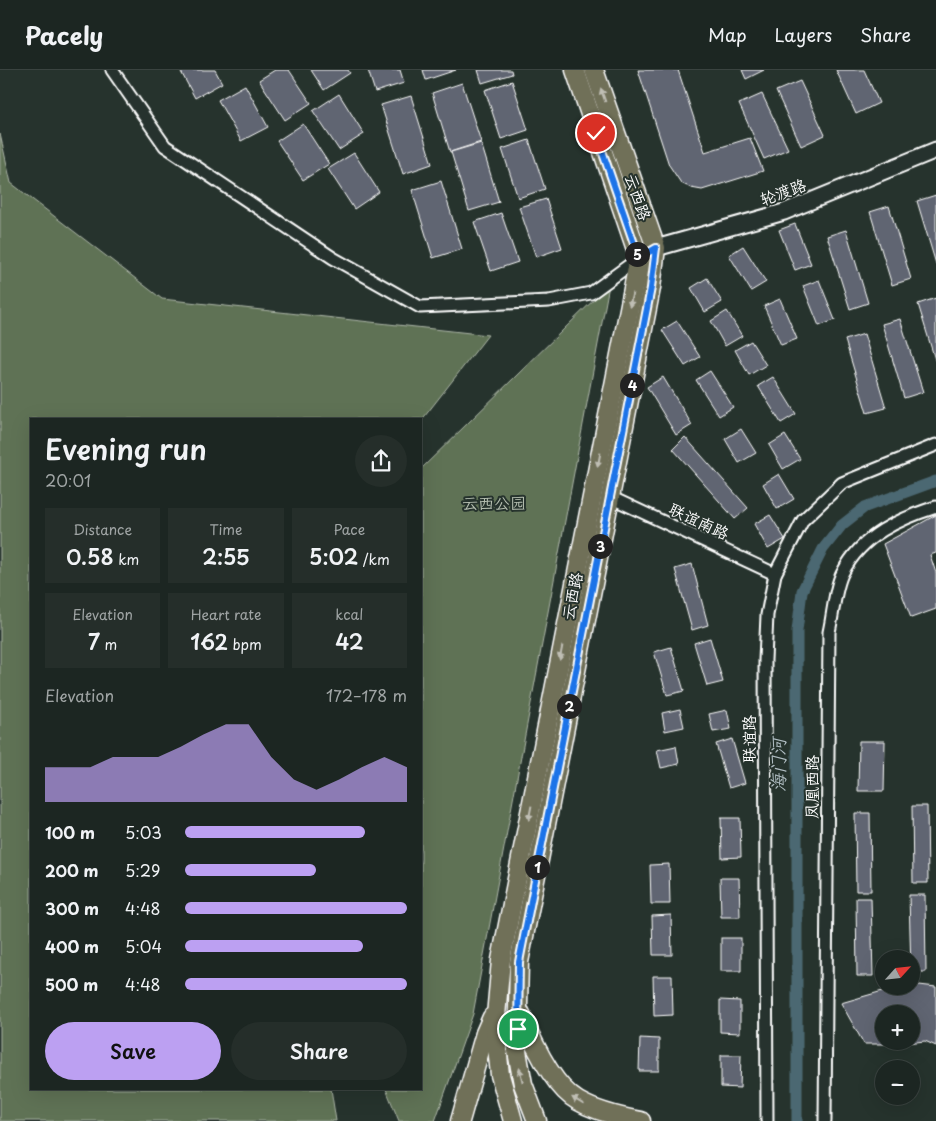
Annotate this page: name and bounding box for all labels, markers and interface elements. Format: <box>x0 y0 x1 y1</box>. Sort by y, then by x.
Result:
text: Pacely <box>25 17 103 53</box>
text: Map <box>708 21 747 48</box>
text: Layers <box>775 21 832 48</box>
text: Share <box>860 21 911 48</box>
one-way arrow <box>599 87 607 102</box>
pin <box>575 112 617 154</box>
icon: check <box>582 119 610 147</box>
street label: 云西路 <box>620 170 658 223</box>
street label: 轮渡路 <box>756 172 809 211</box>
pin: 5 <box>624 242 650 266</box>
text: 5 <box>633 244 642 265</box>
one-way arrow <box>626 292 634 308</box>
pin: 4 <box>620 372 644 398</box>
text: 4 <box>628 375 637 396</box>
text: Evening run <box>45 427 207 470</box>
button: share <box>355 435 407 487</box>
one-way arrow <box>595 452 603 468</box>
text: 20:01 <box>45 468 91 492</box>
park label: 云西公园 <box>462 490 526 514</box>
street label: 联谊南路 <box>665 496 734 544</box>
text: Distance <box>73 519 132 540</box>
text: Time <box>209 519 243 540</box>
text: Pace <box>334 519 365 540</box>
pin: 3 <box>588 534 612 558</box>
text: 3 <box>596 536 605 557</box>
text: 0.58 <box>66 540 114 572</box>
text: 2:55 <box>202 540 250 572</box>
text: 5:02 <box>309 540 358 572</box>
text: km <box>114 549 139 570</box>
text: /km <box>358 549 390 570</box>
street label: 云西路 <box>555 570 587 622</box>
text: Elevation <box>72 604 133 625</box>
text: Heart rate <box>191 604 261 625</box>
text: kcal <box>335 604 363 625</box>
text: 7 <box>88 625 100 657</box>
text: 162 <box>190 625 228 657</box>
text: 42 <box>335 625 363 657</box>
text: m <box>100 634 117 655</box>
text: bpm <box>228 634 262 655</box>
one-way arrow <box>557 646 565 662</box>
text: Elevation <box>45 683 114 707</box>
text: 172–178 m <box>326 683 407 707</box>
pin: 2 <box>556 694 582 718</box>
text: 2 <box>565 696 574 717</box>
street label: 联谊路 <box>736 715 760 763</box>
water label: 海门河 <box>764 735 791 792</box>
street label: 凤凰西路 <box>799 755 823 819</box>
one-way arrow <box>526 805 534 820</box>
text: 100 m <box>45 820 95 844</box>
text: 5:03 <box>125 820 162 844</box>
pin: 1 <box>524 854 550 880</box>
text: 1 <box>534 857 541 878</box>
text: 200 m <box>45 858 99 882</box>
text: 5:29 <box>125 858 160 882</box>
text: 300 m <box>45 896 99 920</box>
text: 4:48 <box>125 896 161 920</box>
text: 400 m <box>45 934 99 958</box>
text: 5:04 <box>125 934 162 958</box>
north arrow <box>875 950 920 995</box>
map controls <box>875 950 920 1105</box>
text: 500 m <box>45 972 98 996</box>
text: 4:48 <box>125 972 161 996</box>
button: + <box>875 1005 920 1050</box>
pin <box>497 1008 539 1050</box>
icon: arrive <box>504 1015 532 1043</box>
button: Save <box>45 1022 221 1080</box>
button: Share <box>231 1022 407 1080</box>
button: − <box>875 1060 920 1105</box>
one-way arrow <box>517 1068 525 1083</box>
one-way arrow <box>572 1096 585 1105</box>

